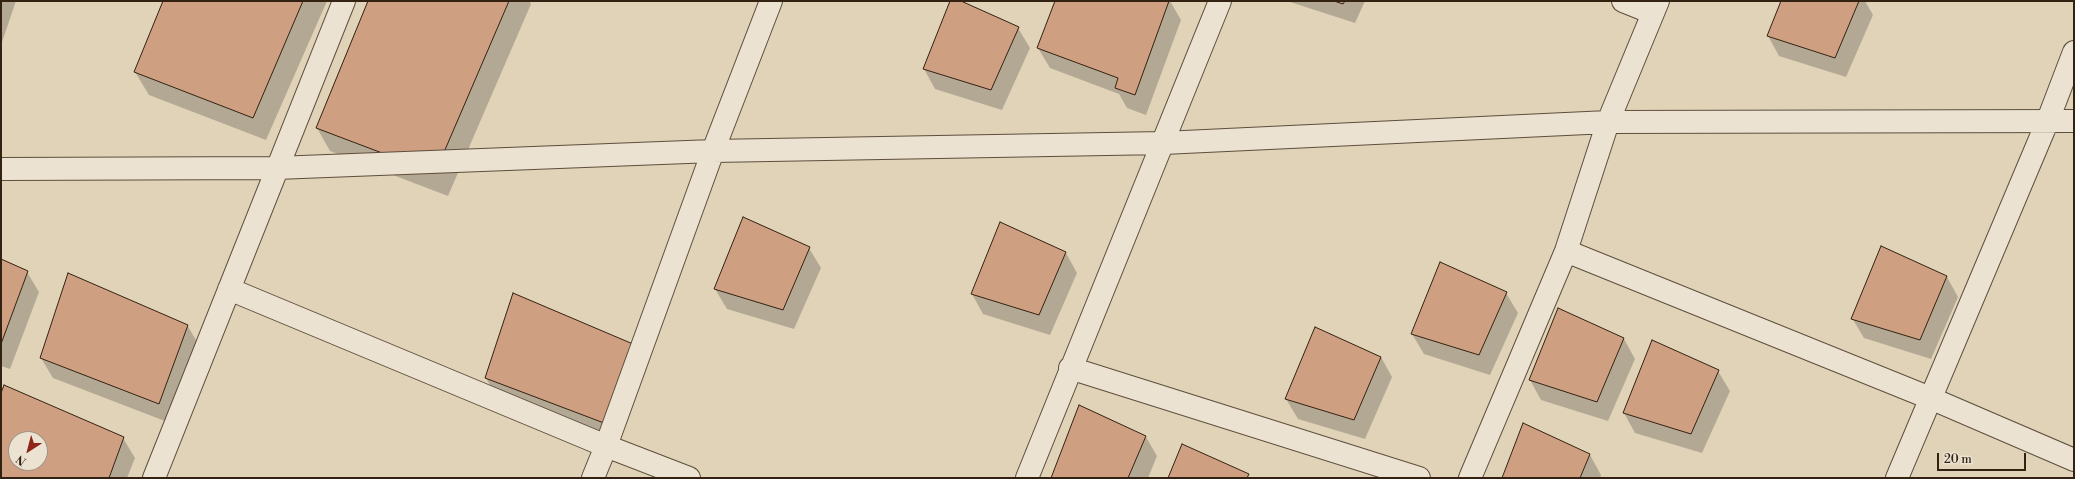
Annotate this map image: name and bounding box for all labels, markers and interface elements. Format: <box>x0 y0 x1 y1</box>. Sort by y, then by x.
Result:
north arrow <box>8 431 48 471</box>
scale bar <box>1939 445 2028 471</box>
text: N <box>14 452 29 468</box>
text: 20 m <box>1944 452 1972 467</box>

